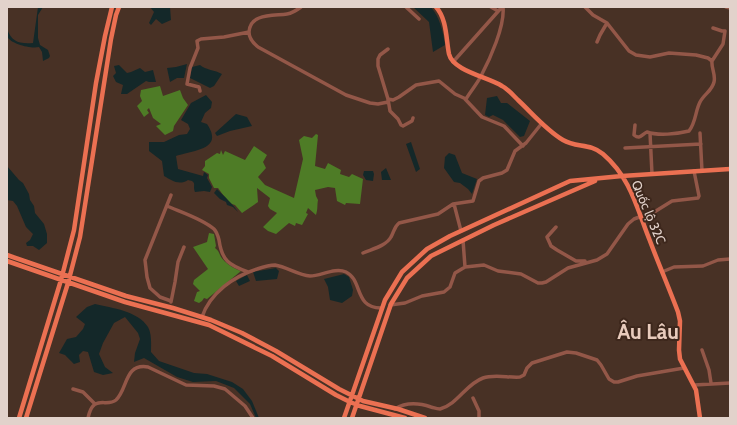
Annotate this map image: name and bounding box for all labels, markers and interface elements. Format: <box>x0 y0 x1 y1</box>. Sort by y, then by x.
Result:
street label: Quốc lộ 32C <box>628 178 670 246</box>
district label: Âu Lâu <box>617 319 679 344</box>

